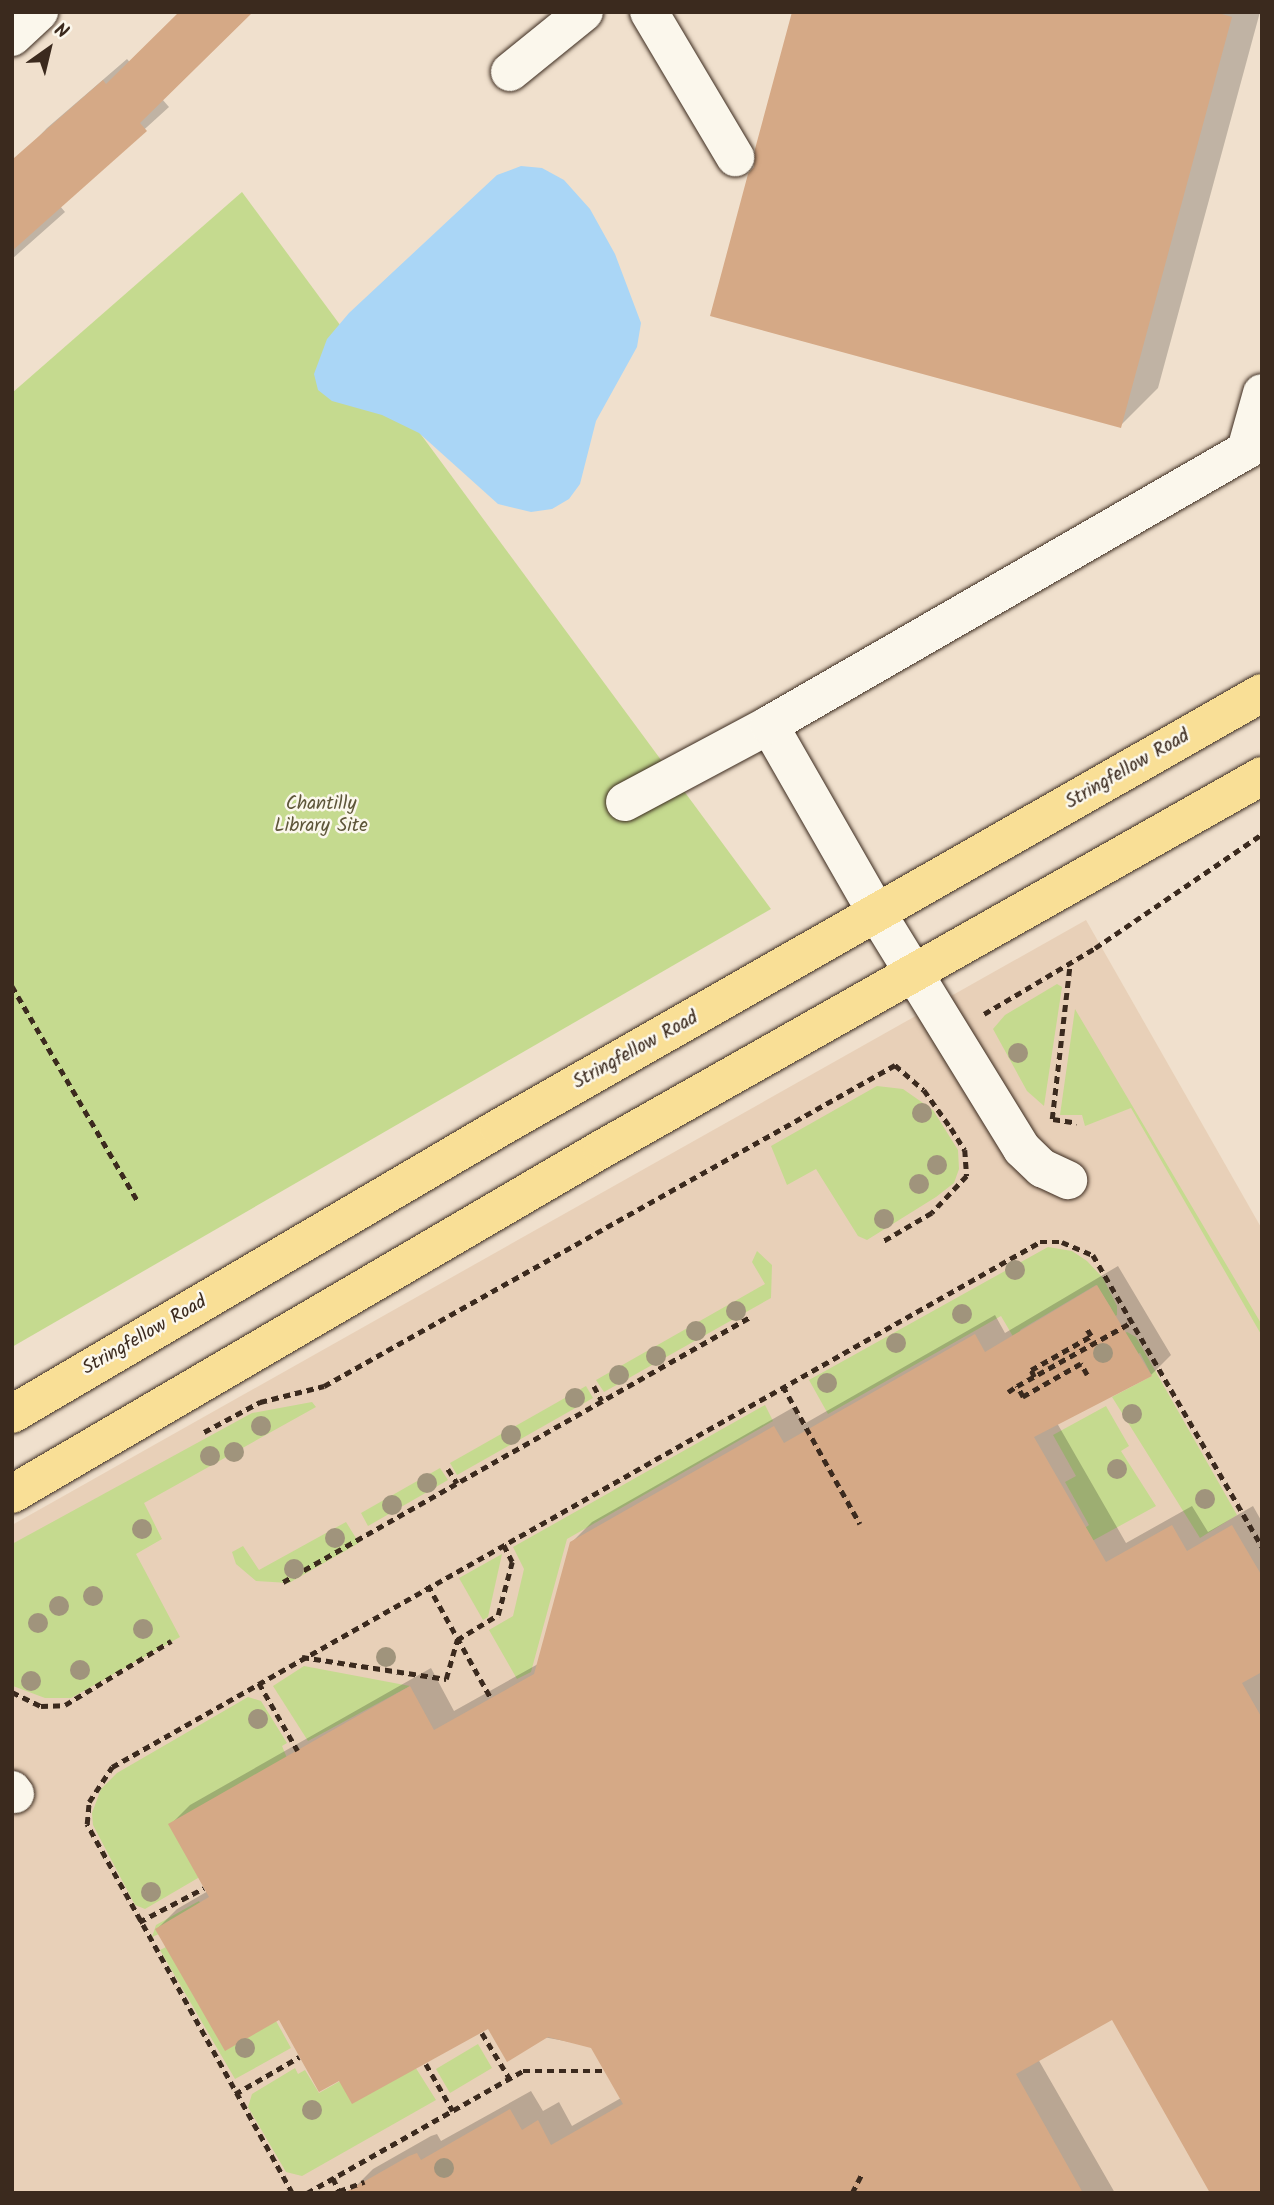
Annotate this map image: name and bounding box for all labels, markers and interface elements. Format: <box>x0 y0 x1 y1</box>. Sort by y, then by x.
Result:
north arrow <box>14 14 84 84</box>
text: N <box>47 16 74 47</box>
street label: Stringfellow Road <box>1062 725 1194 815</box>
park label: Chantilly Library Site <box>274 794 368 838</box>
street label: Stringfellow Road <box>569 1007 703 1095</box>
street label: Stringfellow Road <box>79 1291 211 1381</box>

